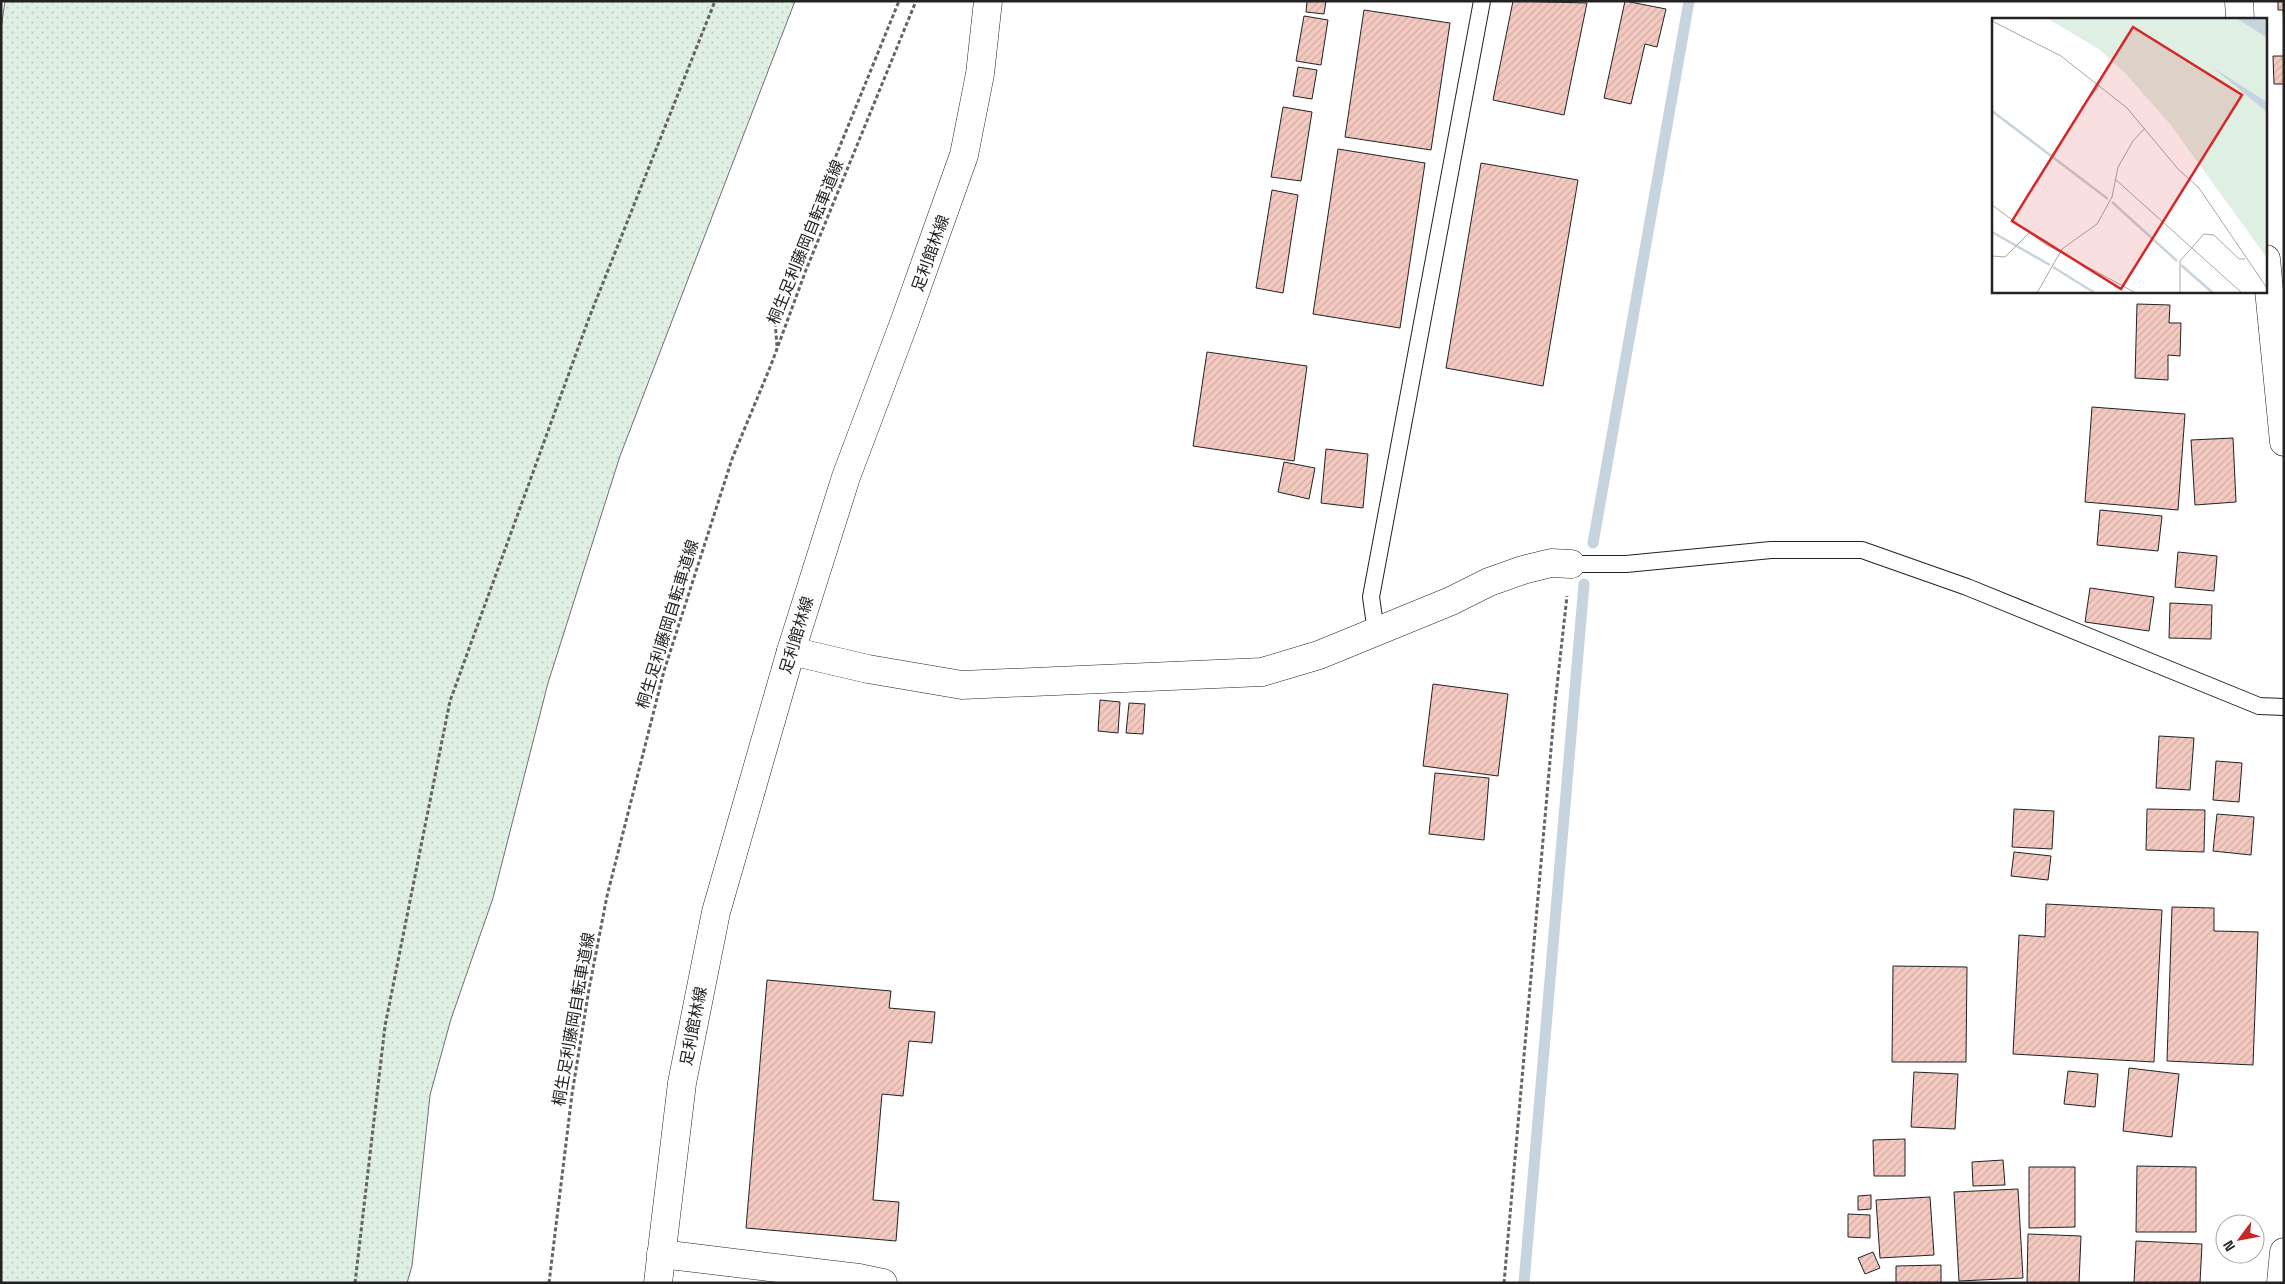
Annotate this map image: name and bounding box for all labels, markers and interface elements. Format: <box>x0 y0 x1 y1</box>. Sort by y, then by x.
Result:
inset map <box>1992 18 2268 292</box>
street label: 桐生足利藤岡自転車道線 <box>763 157 848 328</box>
street label: 足利館林線 <box>907 212 954 294</box>
street label: 桐生足利藤岡自転車道線 <box>632 537 703 711</box>
street label: 足利館林線 <box>775 594 818 676</box>
street label: 桐生足利藤岡自転車道線 <box>548 931 599 1108</box>
street label: 足利館林線 <box>676 985 711 1067</box>
north arrow <box>2215 1214 2265 1264</box>
text: N <box>2219 1237 2239 1255</box>

